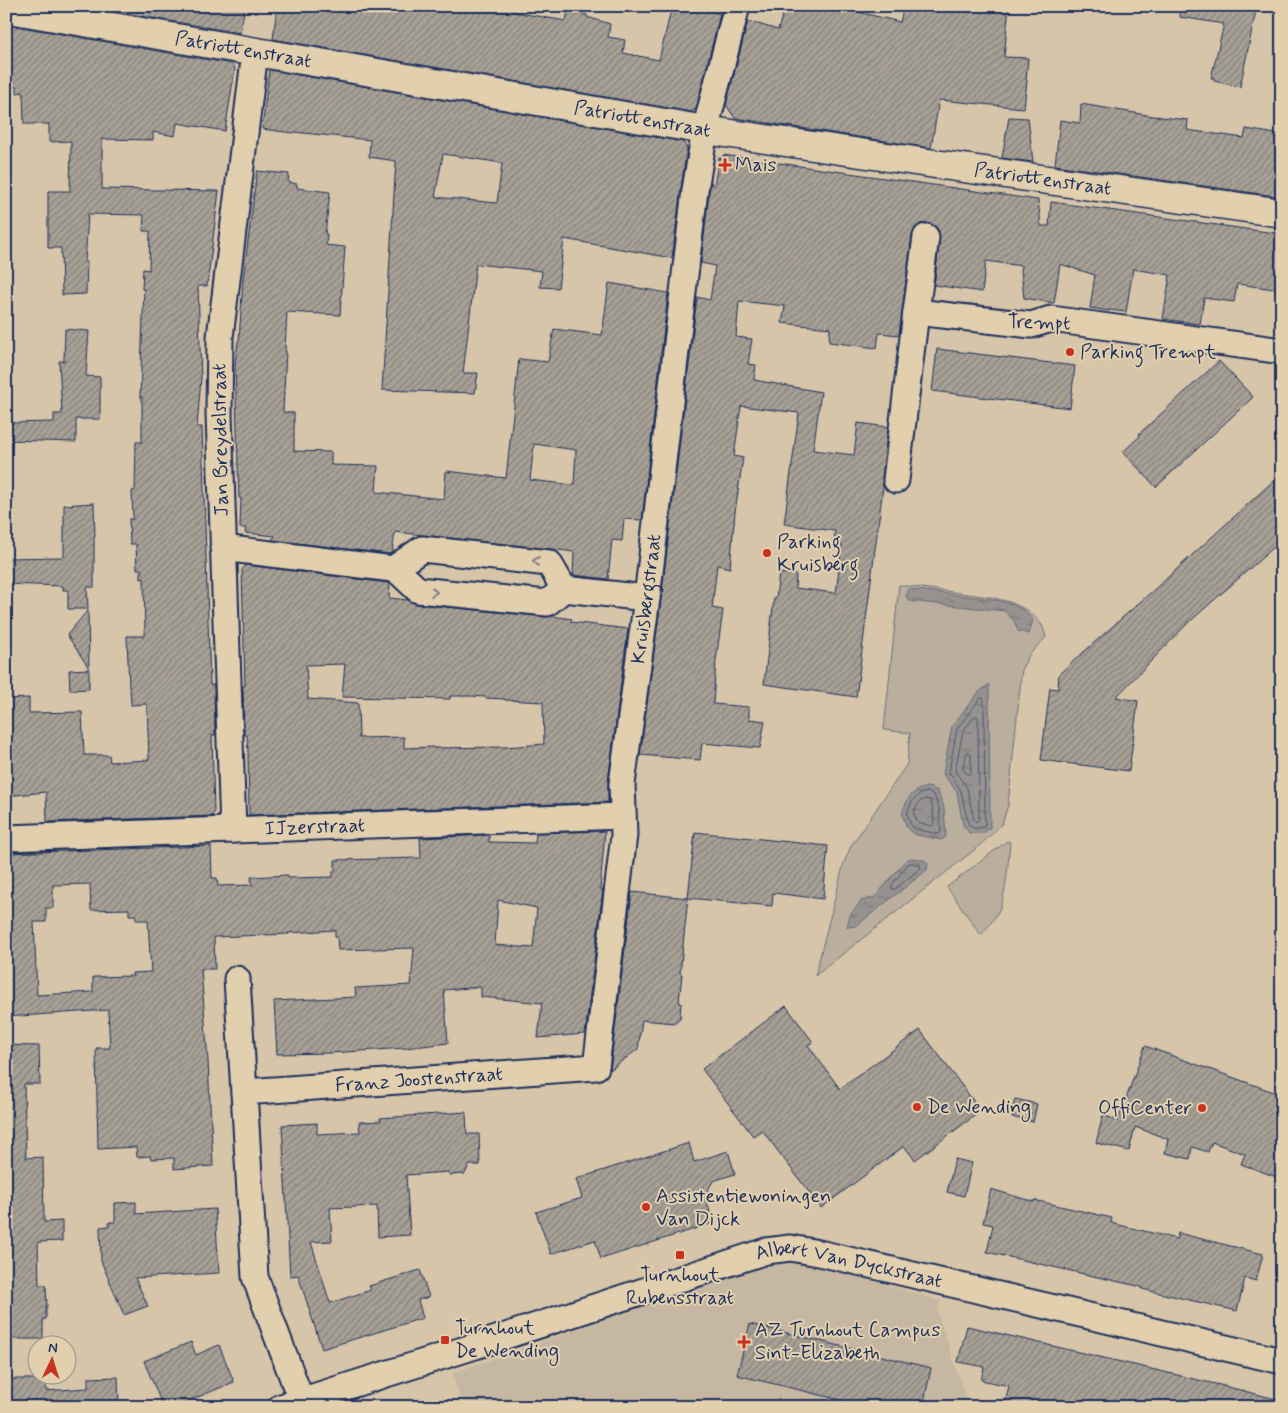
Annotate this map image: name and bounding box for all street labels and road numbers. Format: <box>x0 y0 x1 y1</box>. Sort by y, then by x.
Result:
street label: Patriottenstraat <box>173 25 314 75</box>
street label: Patriottenstraat <box>572 94 712 144</box>
street label: Patriottenstraat <box>973 156 1113 202</box>
street label: Trempt <box>1007 308 1071 338</box>
street label: Jan Breydelstraat <box>206 363 236 517</box>
street label: Kruisbergstraat <box>625 532 668 666</box>
street label: IJzerstraat <box>264 812 365 842</box>
street label: Franz Joostenstraat <box>334 1060 504 1099</box>
street label: Albert Van Dyckstraat <box>751 1234 945 1295</box>

